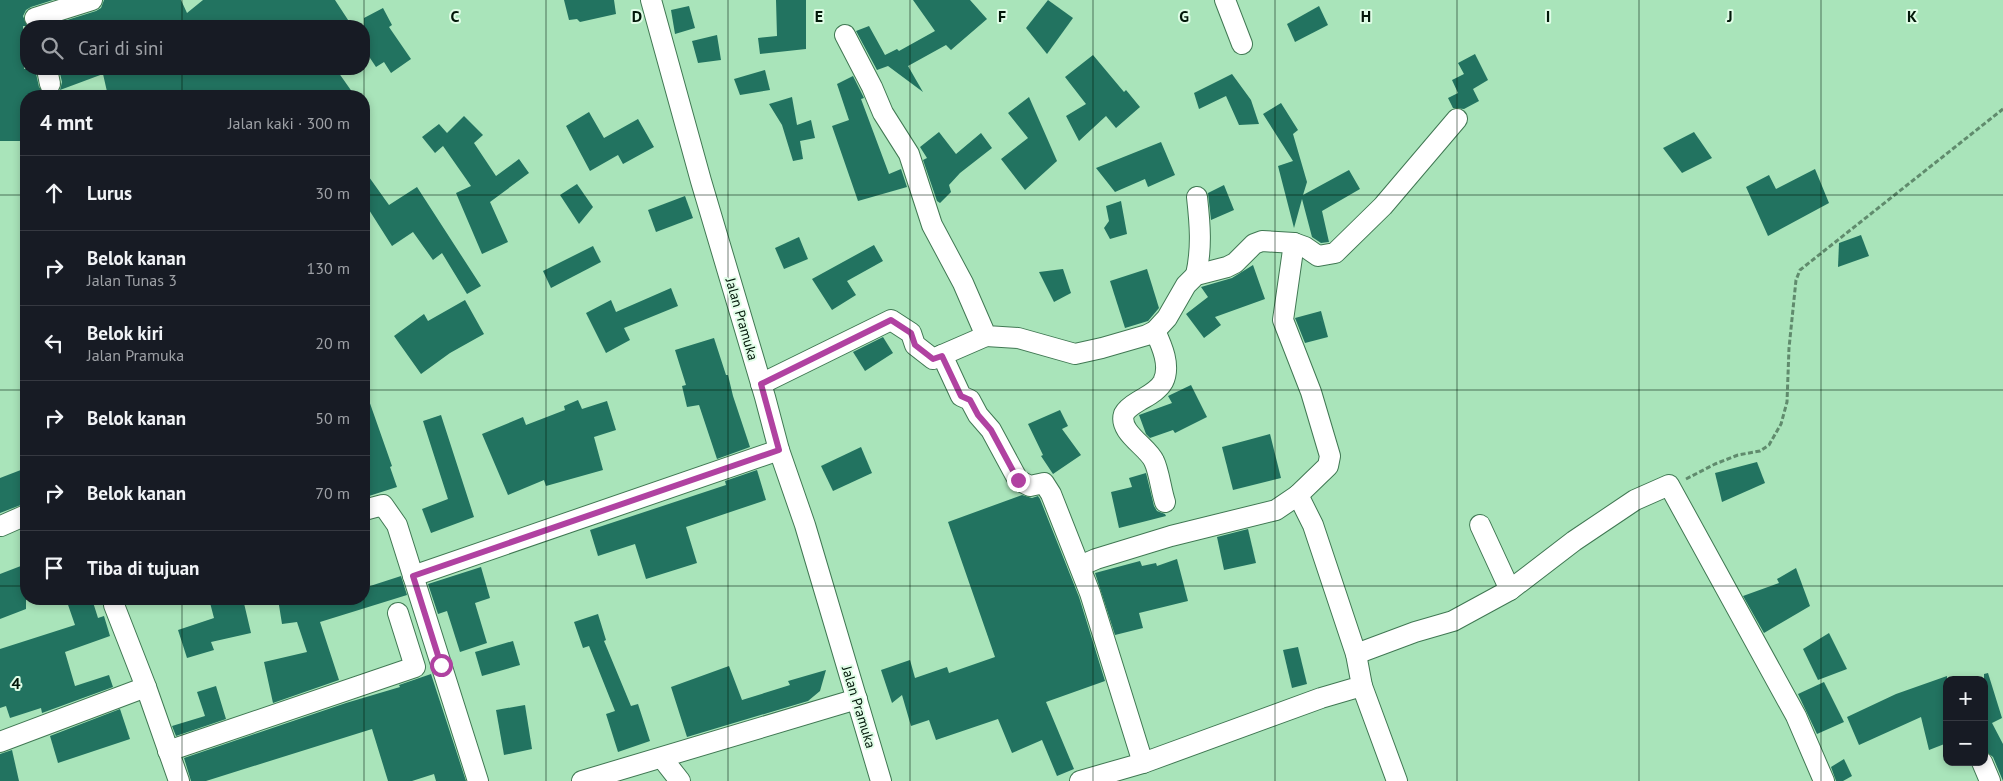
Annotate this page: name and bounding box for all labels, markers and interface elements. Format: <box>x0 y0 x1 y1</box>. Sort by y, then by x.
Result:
text: C <box>451 6 460 26</box>
text: D <box>632 6 642 26</box>
text: E <box>815 6 823 26</box>
text: F <box>998 6 1006 26</box>
text: G <box>1179 6 1189 26</box>
text: H <box>1361 6 1371 26</box>
text: I <box>1546 6 1550 26</box>
text: J <box>1726 6 1733 26</box>
text: K <box>1907 6 1917 26</box>
search box <box>20 20 370 75</box>
icon: search <box>38 34 66 62</box>
text: Cari di sini <box>78 36 164 60</box>
text: 4 mnt <box>40 109 93 136</box>
text: Jalan kaki · 300 m <box>228 113 350 133</box>
icon: ahead <box>40 179 68 207</box>
text: Lurus <box>87 181 132 205</box>
text: 30 m <box>315 183 350 203</box>
text: Belok kanan <box>87 246 186 270</box>
icon: right <box>40 254 68 282</box>
text: 130 m <box>307 258 350 278</box>
text: Jalan Tunas 3 <box>87 270 177 290</box>
street label: Jalan Pramuka <box>721 275 762 362</box>
text: Belok kiri <box>87 321 163 345</box>
icon: left <box>40 329 68 357</box>
text: 20 m <box>315 333 350 353</box>
text: Jalan Pramuka <box>87 345 184 365</box>
icon: right <box>40 404 68 432</box>
text: Belok kanan <box>87 406 186 430</box>
text: 50 m <box>315 408 350 428</box>
route end <box>1007 469 1030 492</box>
icon: right <box>40 479 68 507</box>
text: Belok kanan <box>87 481 186 505</box>
text: 70 m <box>315 483 350 503</box>
icon: arrive <box>40 554 68 582</box>
text: Tiba di tujuan <box>87 556 199 580</box>
route start <box>430 654 453 677</box>
street label: Jalan Pramuka <box>838 663 880 750</box>
text: 4 <box>11 673 21 693</box>
map controls <box>1943 676 1988 766</box>
button: + <box>1943 676 1988 721</box>
button: − <box>1943 721 1988 766</box>

